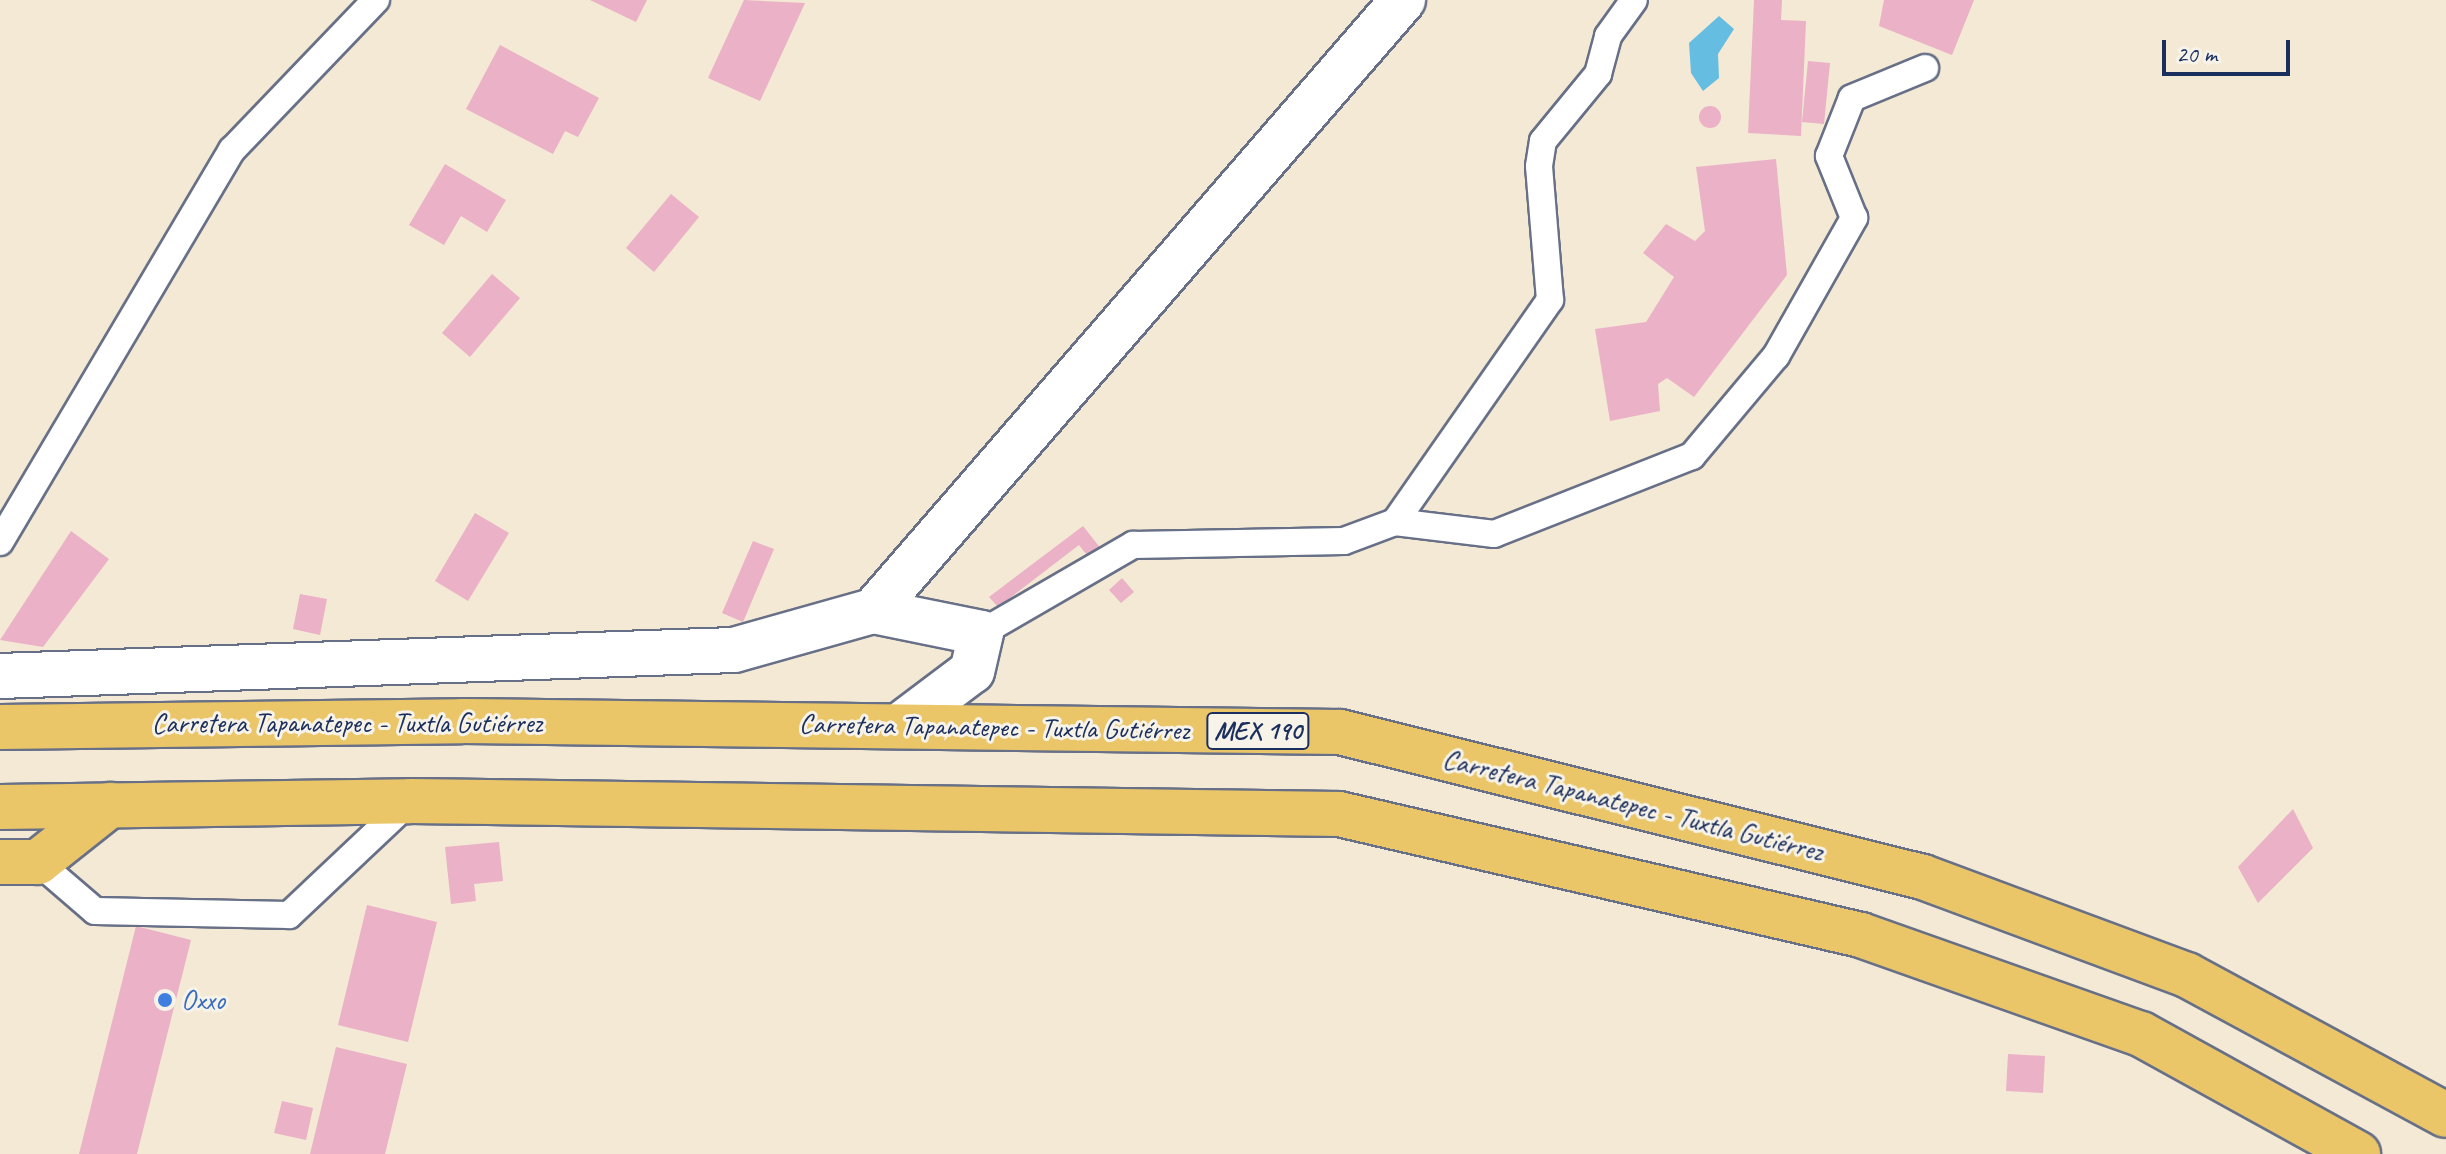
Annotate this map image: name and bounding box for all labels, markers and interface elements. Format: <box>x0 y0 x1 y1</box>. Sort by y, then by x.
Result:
scale bar <box>2166 24 2294 74</box>
text: 20 m <box>2176 39 2217 69</box>
street label: Carretera Tapanatepec - Tuxtla Gutiérrez <box>152 706 542 740</box>
street label: Carretera Tapanatepec - Tuxtla Gutiérrez <box>799 707 1189 747</box>
road number: MEX 190 <box>1206 709 1310 753</box>
street label: Carretera Tapanatepec - Tuxtla Gutiérrez <box>1440 742 1826 868</box>
place label: Oxxo <box>181 983 225 1017</box>
marker: Oxxo <box>156 991 174 1009</box>

